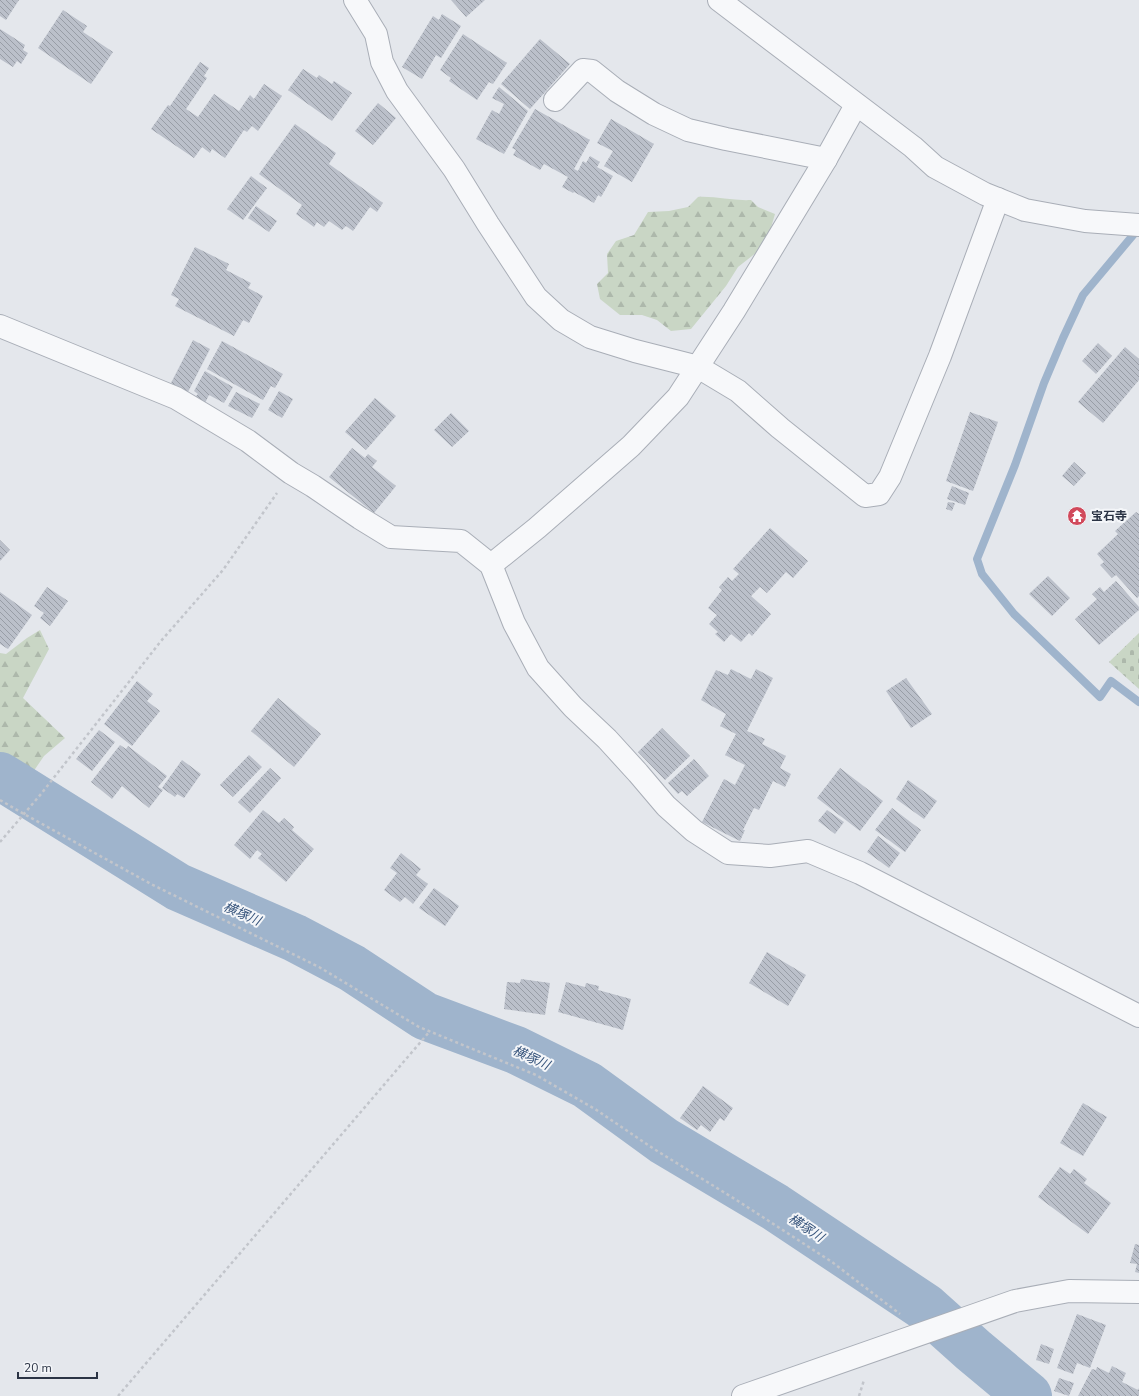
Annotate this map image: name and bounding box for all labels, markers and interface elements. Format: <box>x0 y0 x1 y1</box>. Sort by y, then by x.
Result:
temple icon: 宝石寺 <box>1066 505 1088 527</box>
place label: 宝石寺 <box>1091 508 1127 524</box>
water label: 横塚川 <box>221 898 265 931</box>
water label: 横塚川 <box>510 1042 554 1075</box>
water label: 横塚川 <box>785 1210 829 1247</box>
scale bar <box>18 1354 97 1380</box>
text: 20 m <box>24 1360 52 1376</box>

